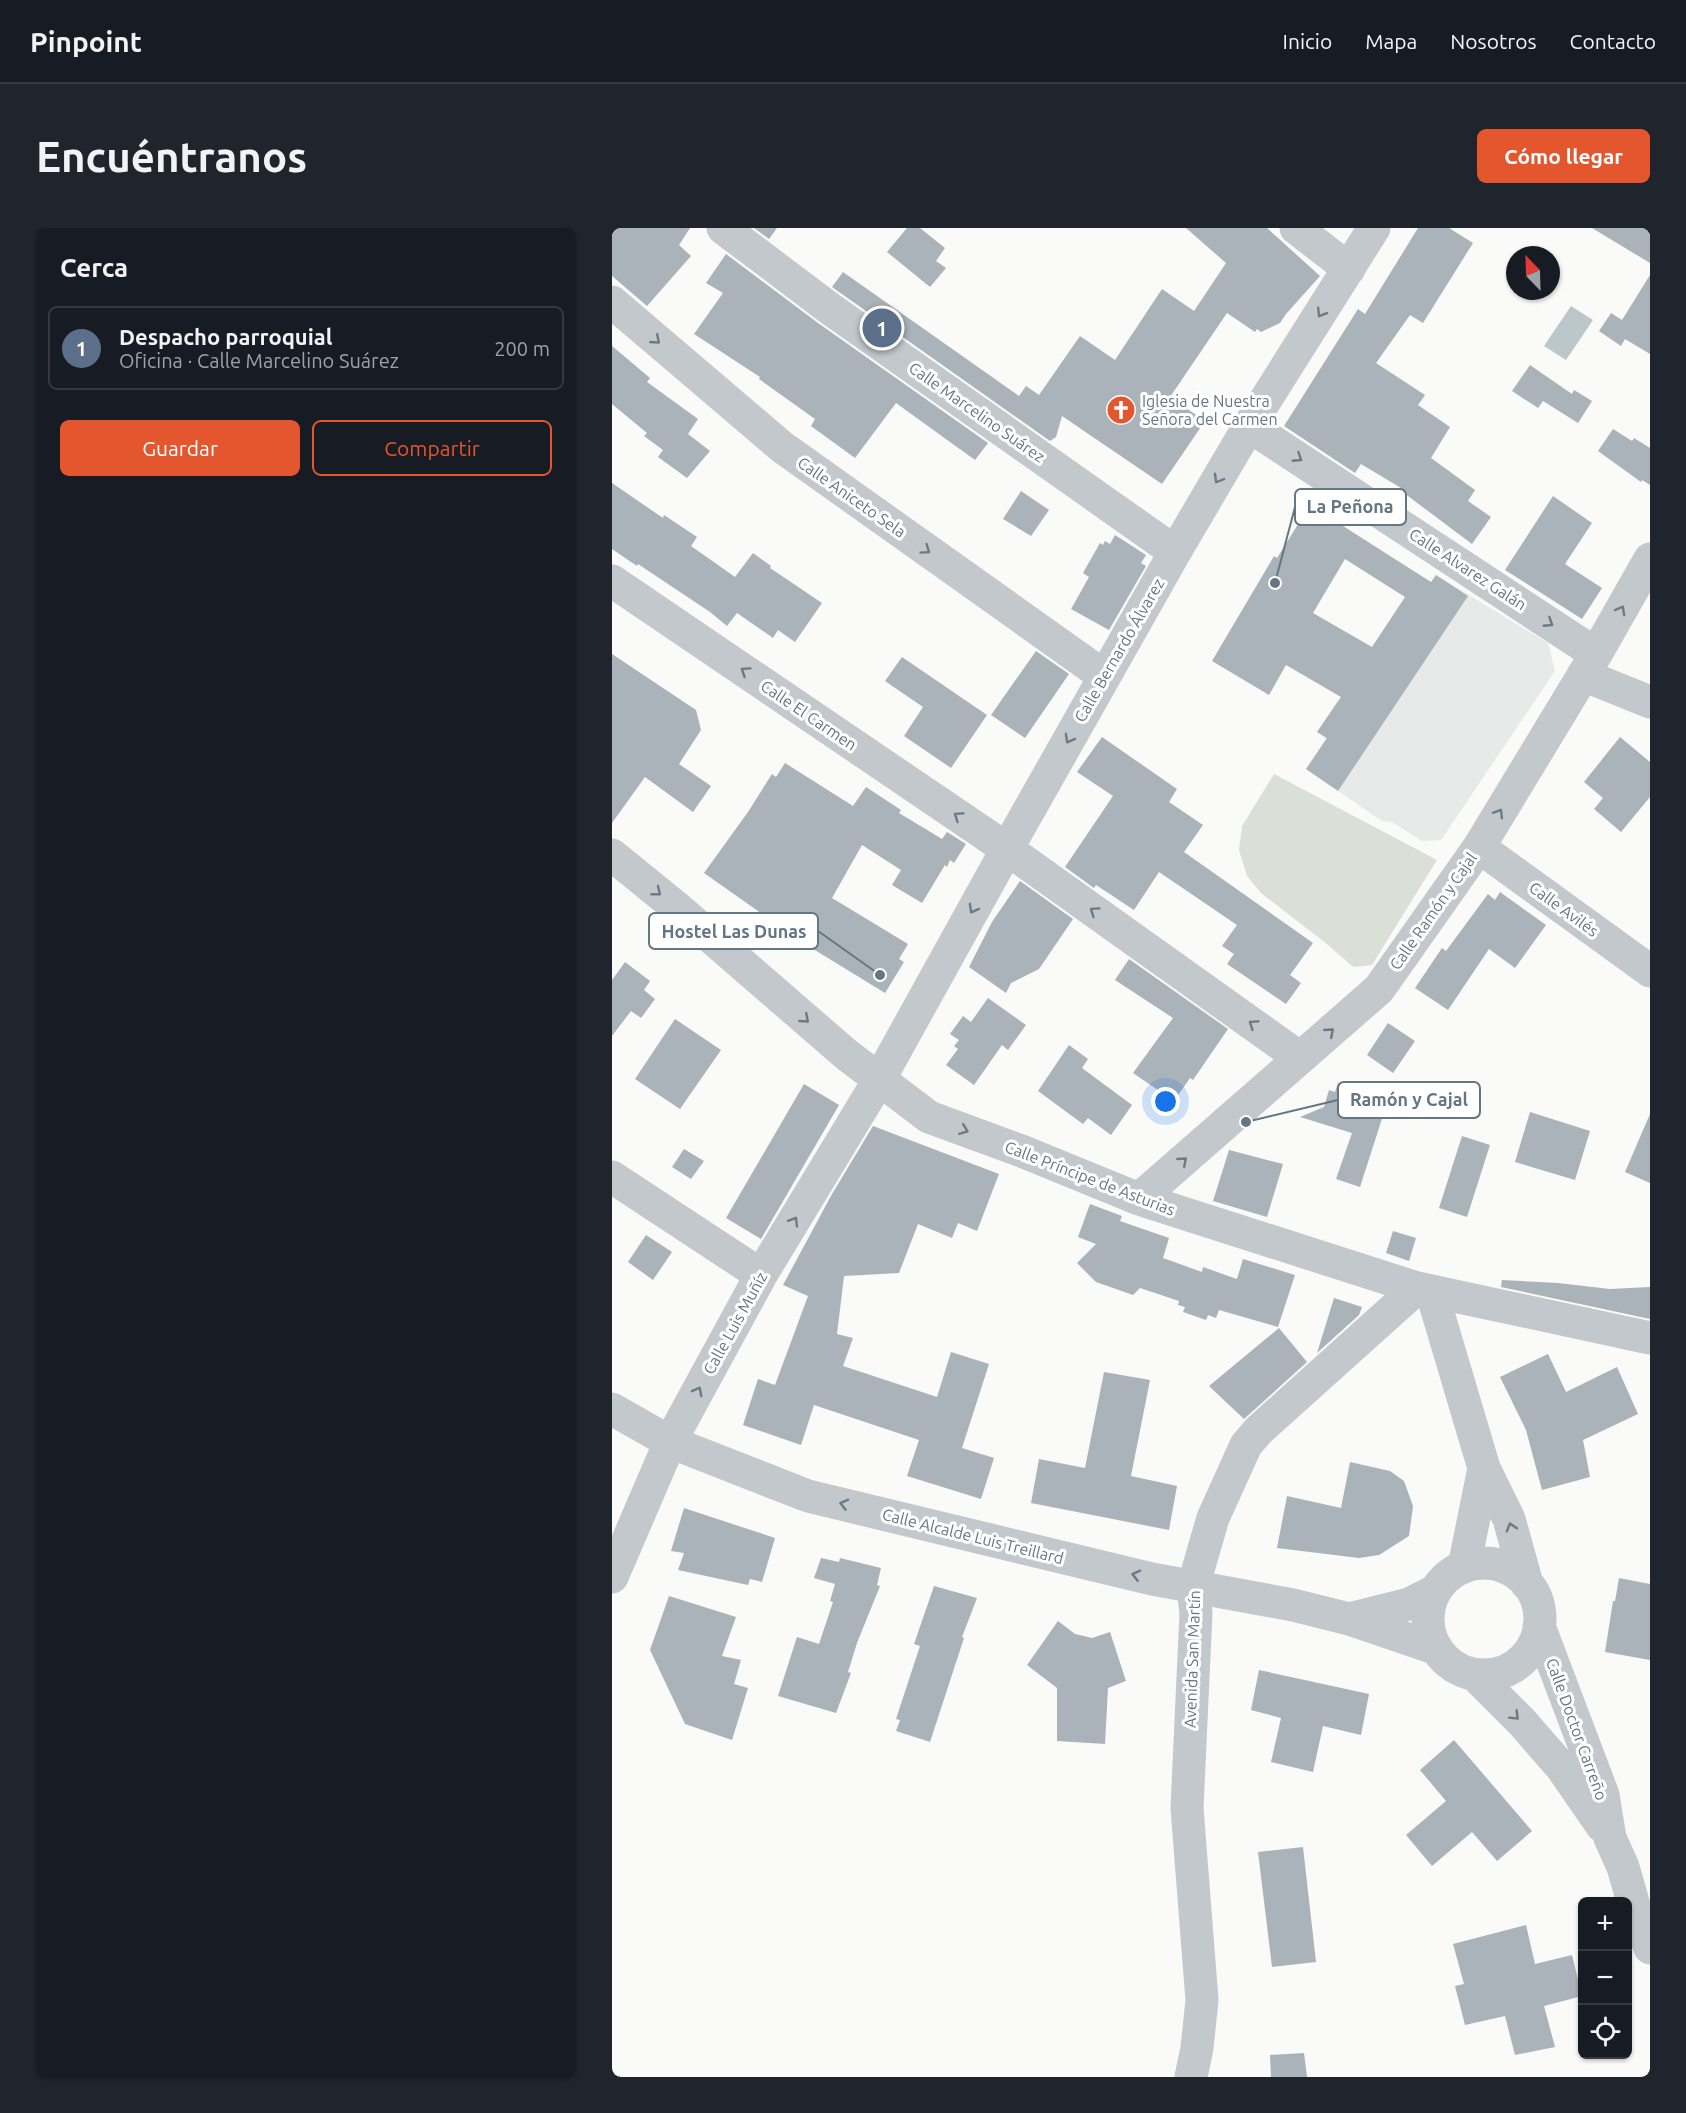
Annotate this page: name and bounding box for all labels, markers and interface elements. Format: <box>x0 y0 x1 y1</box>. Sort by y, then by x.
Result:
text: Pinpoint <box>30 26 142 57</box>
text: Inicio <box>1283 29 1332 53</box>
text: Mapa <box>1365 29 1417 53</box>
text: Nosotros <box>1450 29 1537 53</box>
text: Contacto <box>1570 29 1656 53</box>
button: Cómo llegar <box>1477 129 1650 183</box>
text: Encuéntranos <box>36 133 307 180</box>
north arrow <box>1506 246 1560 300</box>
text: Cerca <box>60 253 128 282</box>
pin: 1 <box>862 306 902 350</box>
one-way arrow <box>1316 307 1328 317</box>
text: Despacho parroquial <box>119 324 332 349</box>
one-way arrow <box>649 333 660 344</box>
text: 1 <box>76 337 87 360</box>
text: 200 m <box>494 337 550 360</box>
text: Oficina · Calle Marcelino Suárez <box>119 349 399 372</box>
street label: Calle Marcelino Suárez <box>906 358 1048 466</box>
place label: Iglesia de Nuestra Señora del Carmen <box>1142 392 1278 428</box>
church icon: Iglesia de Nuestra Señora del Carmen <box>1105 394 1137 426</box>
button: Guardar <box>60 420 300 476</box>
button: Compartir <box>312 420 552 476</box>
one-way arrow <box>1291 451 1302 462</box>
street label: Calle Aniceto Sela <box>795 453 909 541</box>
one-way arrow <box>1213 473 1225 483</box>
callout: La Peñona <box>1295 489 1406 525</box>
text: La Peñona <box>1306 496 1394 516</box>
street label: Calle Alvarez Galán <box>1406 524 1530 614</box>
one-way arrow <box>919 543 930 554</box>
street label: Calle Bernardo Álvarez <box>1069 574 1167 725</box>
one-way arrow <box>1614 606 1625 616</box>
one-way arrow <box>1542 615 1553 626</box>
one-way arrow <box>740 667 751 678</box>
street label: Calle El Carmen <box>758 676 860 754</box>
one-way arrow <box>1064 733 1076 743</box>
one-way arrow <box>1492 809 1504 819</box>
one-way arrow <box>954 812 965 823</box>
street label: Calle Ramón y Cajal <box>1386 849 1480 973</box>
street label: Calle Avilés <box>1526 878 1602 940</box>
one-way arrow <box>650 885 661 896</box>
one-way arrow <box>969 903 980 913</box>
one-way arrow <box>1089 907 1100 918</box>
callout: Hostel Las Dunas <box>649 913 818 949</box>
text: Hostel Las Dunas <box>661 921 807 941</box>
one-way arrow <box>798 1012 809 1023</box>
one-way arrow <box>1248 1020 1259 1031</box>
one-way arrow <box>1323 1028 1333 1039</box>
callout: Ramón y Cajal <box>1338 1082 1480 1118</box>
your location <box>1151 1087 1180 1116</box>
text: Ramón y Cajal <box>1350 1089 1469 1109</box>
one-way arrow <box>958 1122 969 1135</box>
street label: Calle Príncipe de Asturias <box>1002 1137 1178 1219</box>
one-way arrow <box>1176 1157 1187 1168</box>
one-way arrow <box>786 1217 798 1227</box>
street label: Calle Luis Muñíz <box>699 1269 771 1377</box>
one-way arrow <box>691 1386 702 1397</box>
one-way arrow <box>840 1499 850 1512</box>
street label: Calle Alcalde Luis Treillard <box>881 1505 1065 1567</box>
one-way arrow <box>1506 1522 1518 1533</box>
one-way arrow <box>1131 1570 1141 1583</box>
street label: Avenida San Martín <box>1181 1590 1203 1728</box>
street label: Calle Doctor Carreño <box>1543 1656 1611 1802</box>
one-way arrow <box>1508 1708 1519 1719</box>
map controls <box>1578 1897 1632 2059</box>
button: + <box>1578 1897 1632 1951</box>
button: − <box>1578 1951 1632 2005</box>
button: locate <box>1578 2005 1632 2059</box>

